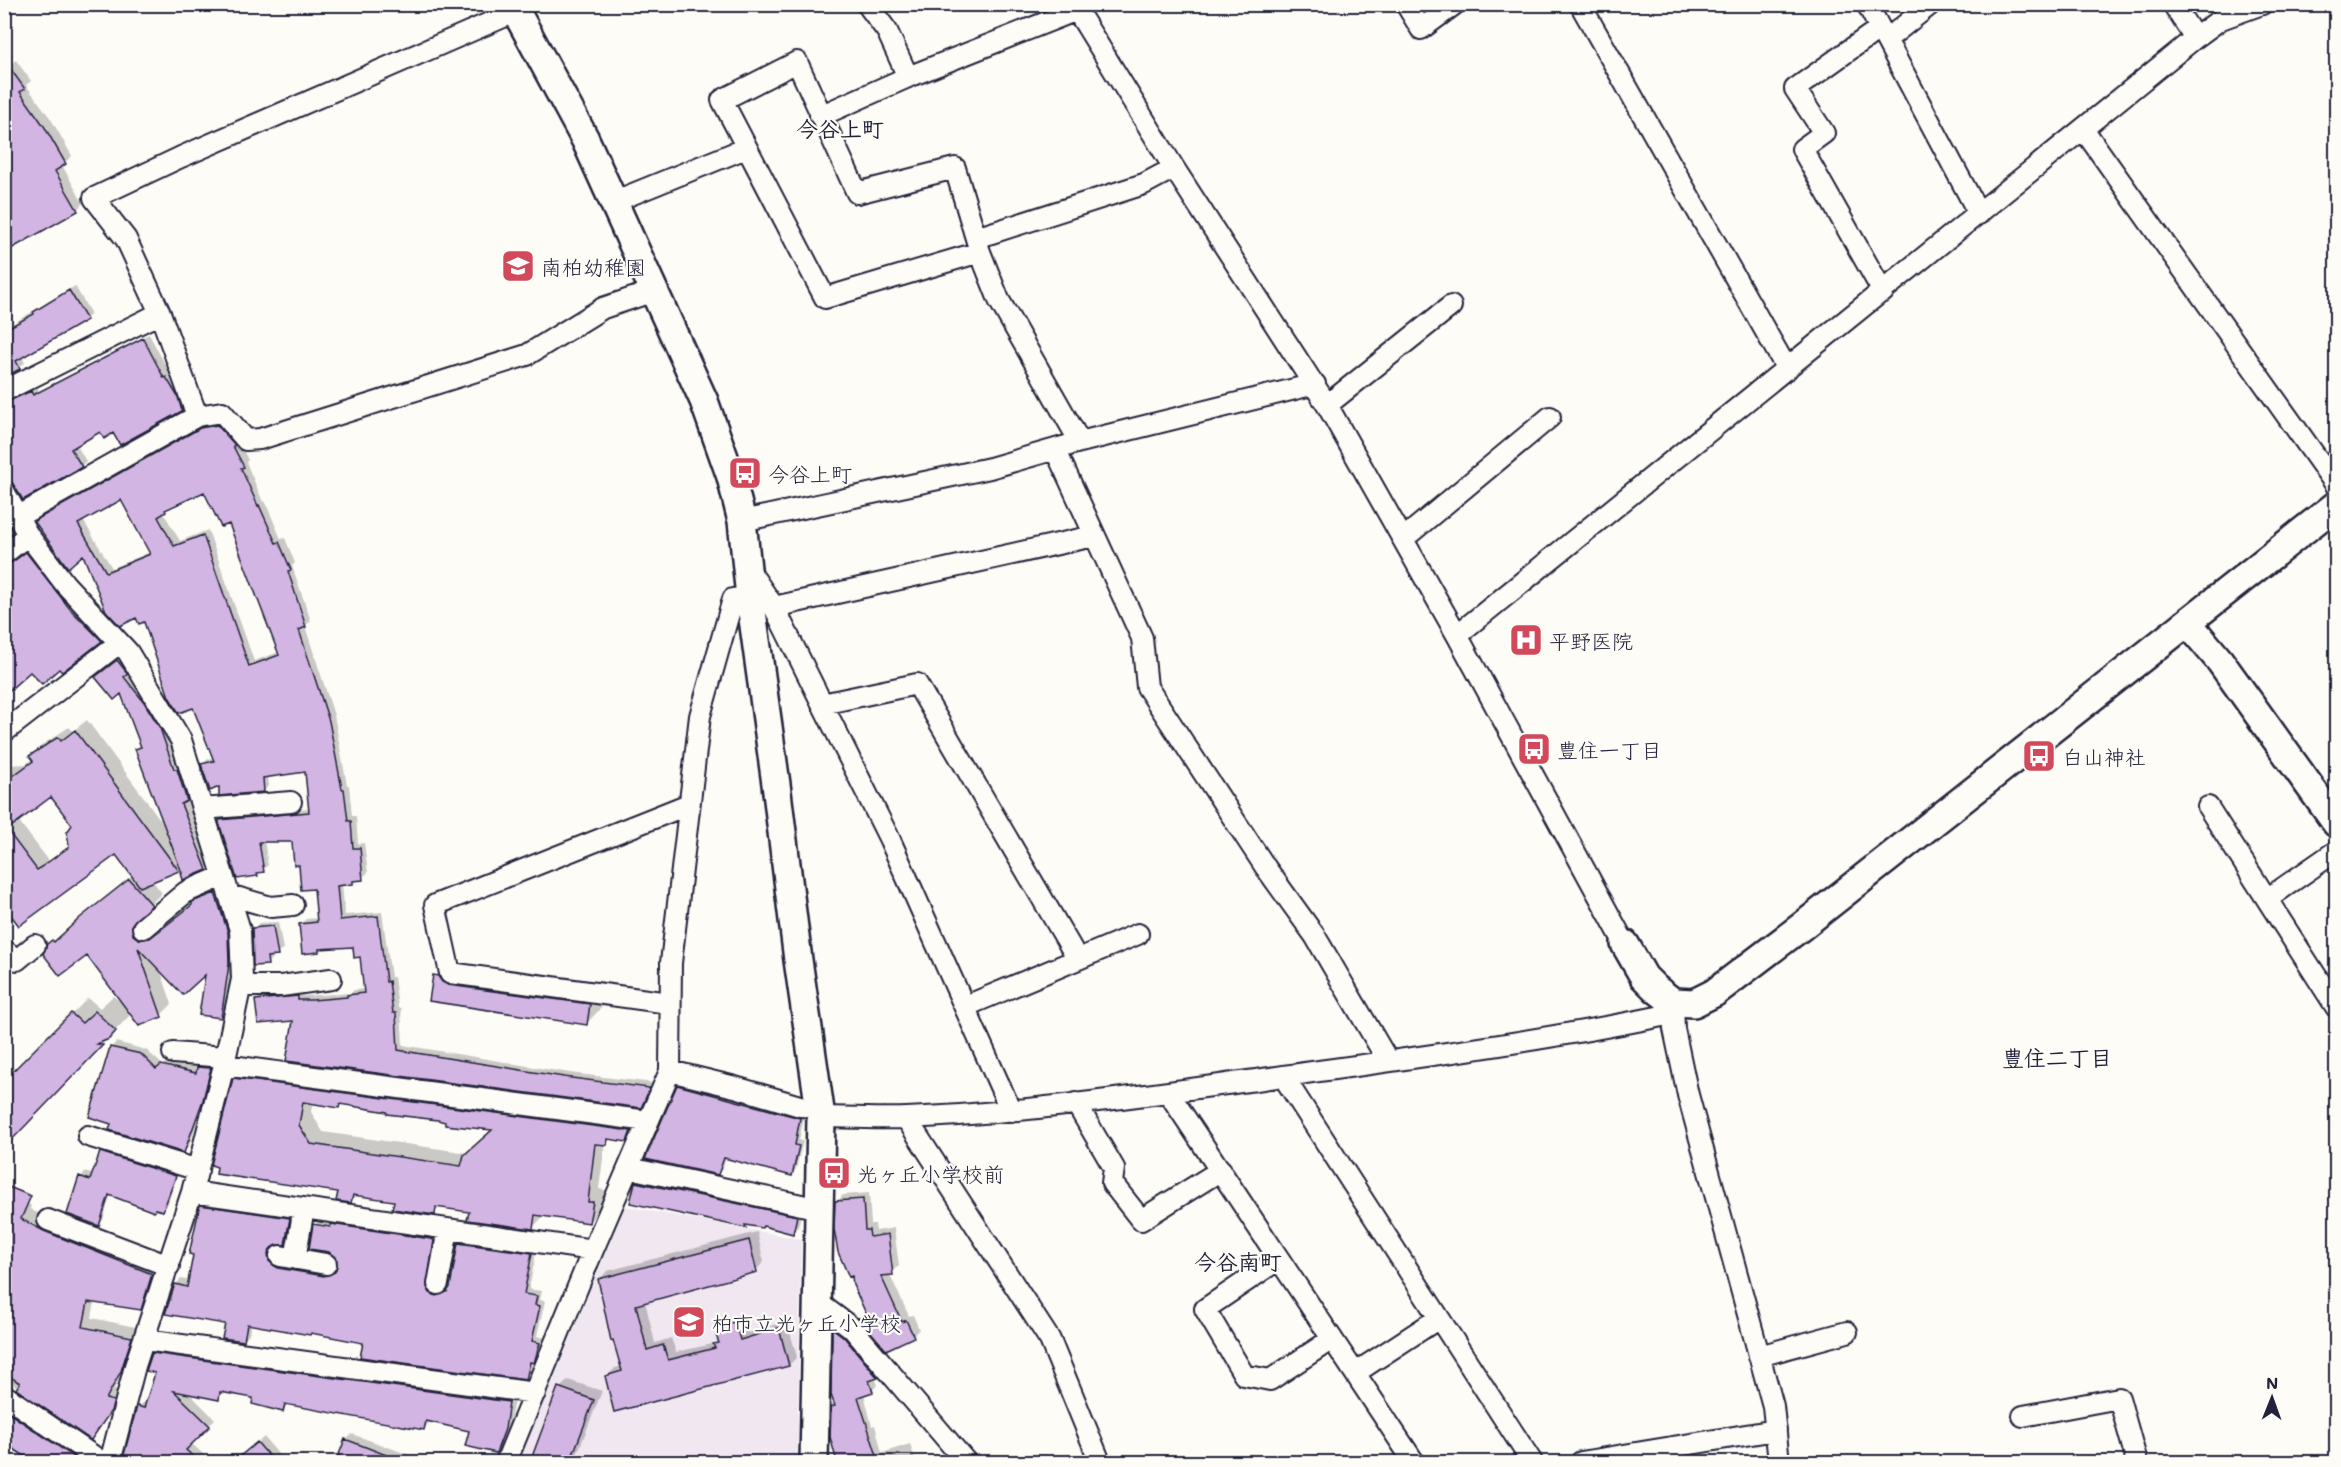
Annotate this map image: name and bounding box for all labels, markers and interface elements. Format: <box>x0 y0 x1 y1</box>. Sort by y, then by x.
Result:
district label: 今谷上町 <box>796 114 884 143</box>
school or university icon: 南柏幼稚園 <box>500 248 536 284</box>
place label: 南柏幼稚園 <box>541 253 646 280</box>
bus stop icon: 今谷上町 <box>727 455 763 491</box>
place label: 今谷上町 <box>768 460 852 487</box>
hospital icon: 平野医院 <box>1508 622 1544 658</box>
place label: 平野医院 <box>1549 627 1633 654</box>
bus stop icon: 豊住一丁目 <box>1516 731 1552 767</box>
place label: 豊住一丁目 <box>1557 736 1662 763</box>
bus stop icon: 白山神社 <box>2021 738 2057 774</box>
place label: 白山神社 <box>2062 743 2146 770</box>
district label: 豊住二丁目 <box>2002 1043 2112 1072</box>
bus stop icon: 光ヶ丘小学校前 <box>816 1155 852 1191</box>
place label: 光ヶ丘小学校前 <box>857 1160 1004 1187</box>
district label: 今谷南町 <box>1194 1247 1282 1276</box>
school or university icon: 柏市立光ヶ丘小学校 <box>671 1304 707 1340</box>
place label: 柏市立光ヶ丘小学校 <box>712 1309 901 1336</box>
north arrow <box>2242 1368 2302 1428</box>
text: N <box>2266 1372 2279 1393</box>

